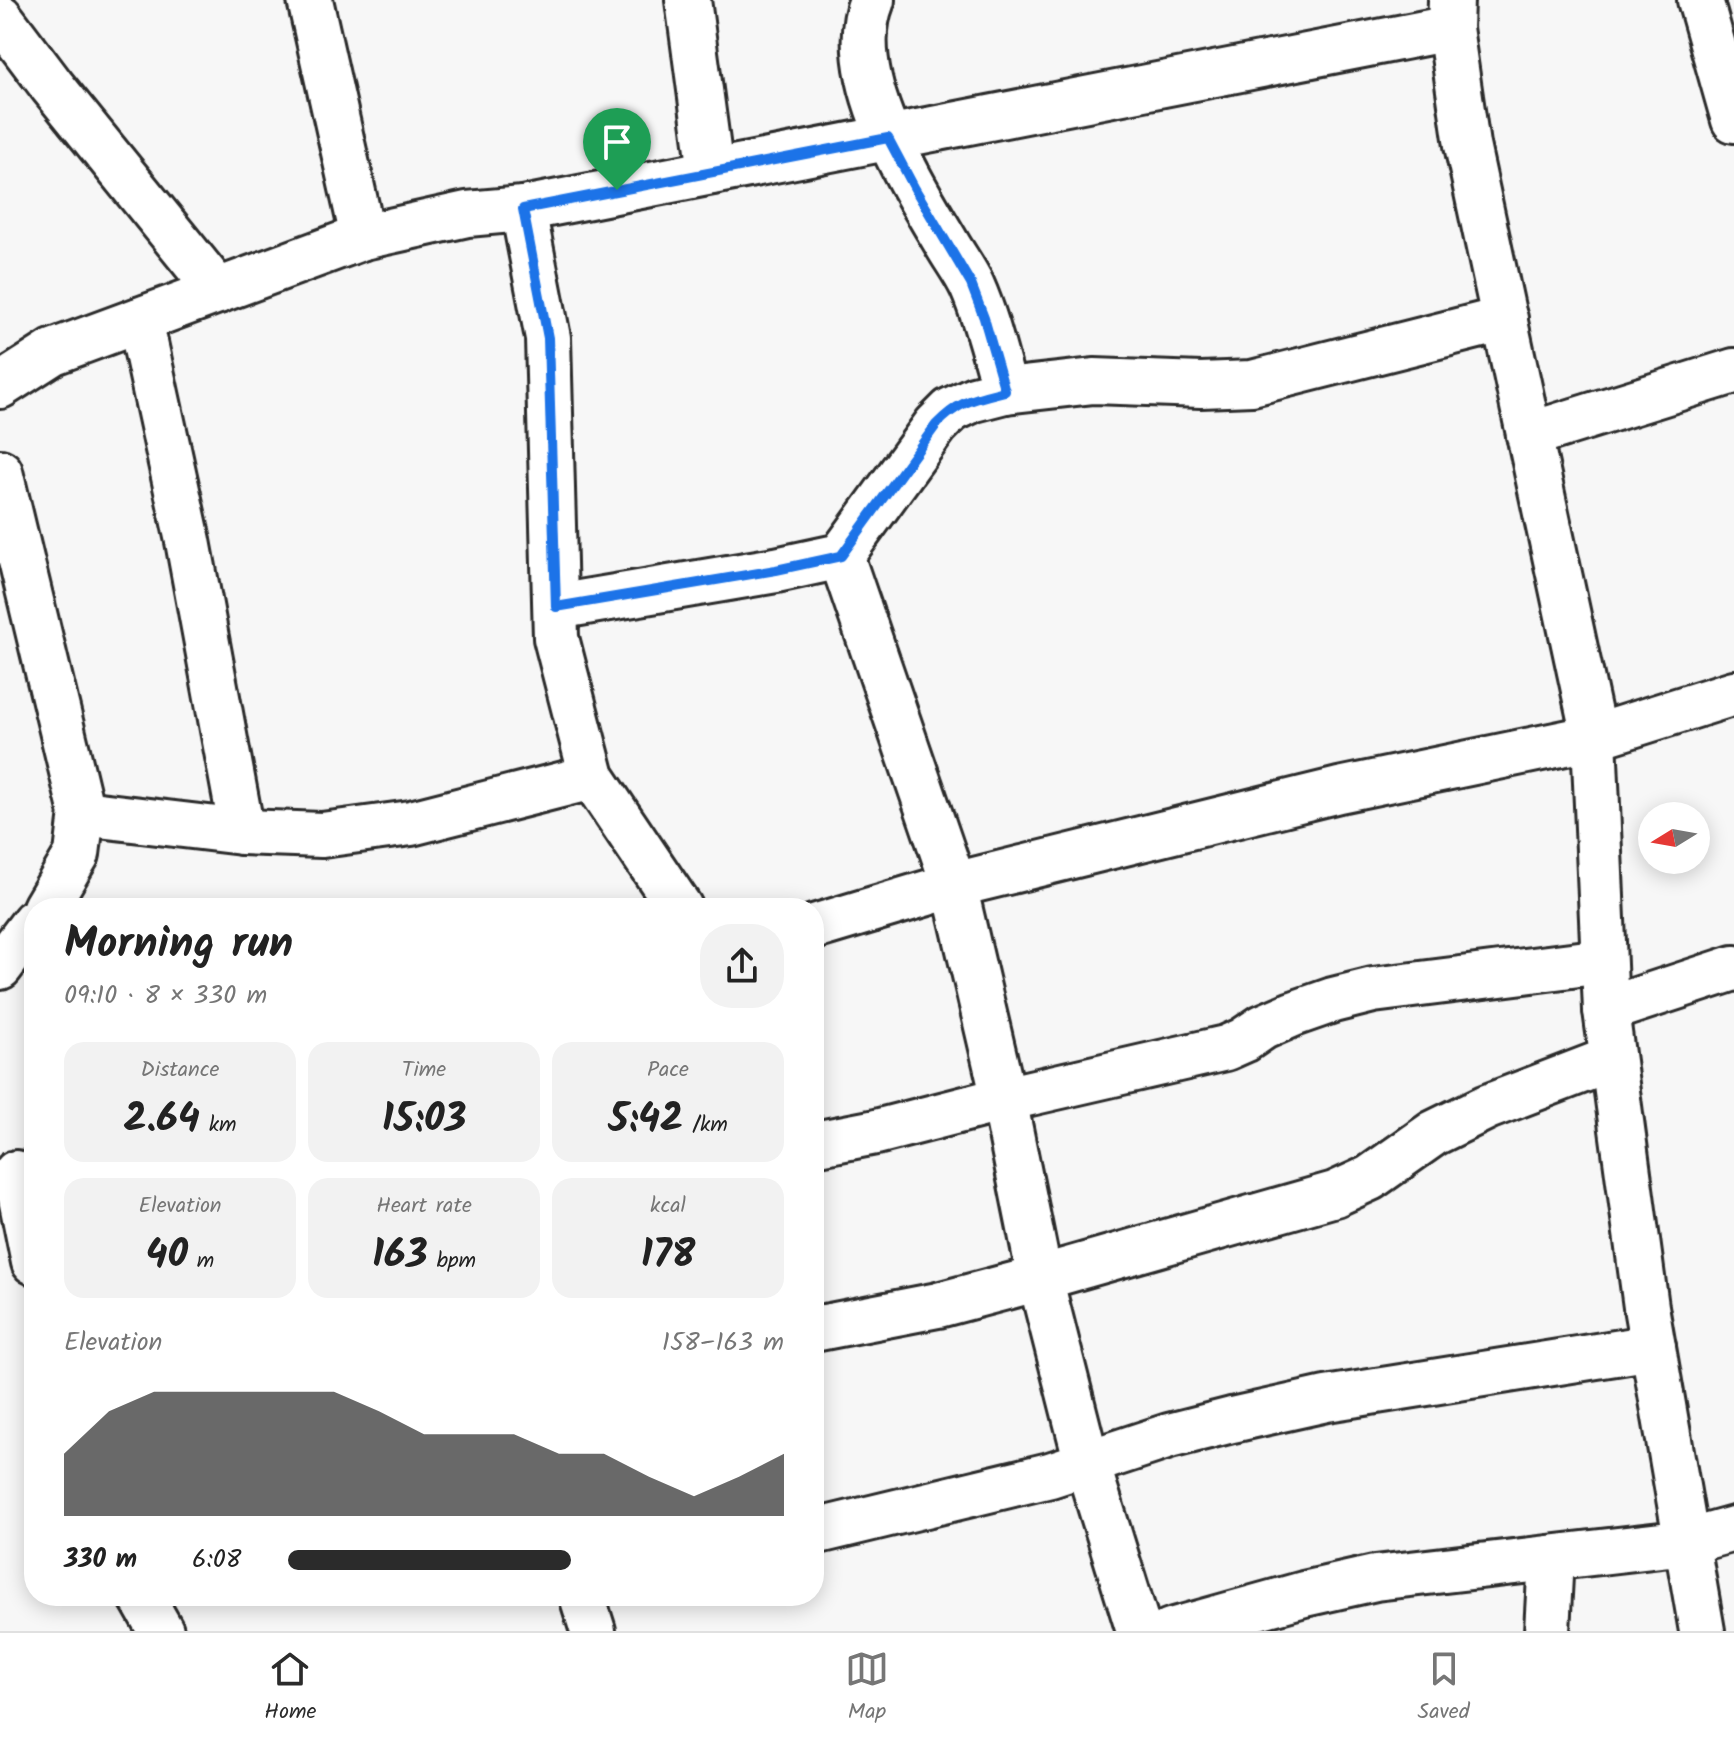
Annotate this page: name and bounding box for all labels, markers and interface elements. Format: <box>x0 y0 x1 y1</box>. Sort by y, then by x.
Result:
pin <box>583 108 651 190</box>
icon: arrive <box>595 120 639 164</box>
north arrow <box>1638 802 1710 874</box>
map controls <box>1638 802 1710 874</box>
text: Morning run <box>64 910 293 980</box>
button: share <box>700 924 784 1008</box>
text: 09:10 · 8 × 330 m <box>64 975 267 1017</box>
text: Distance <box>140 1053 220 1088</box>
text: Time <box>402 1053 446 1088</box>
text: Pace <box>647 1053 689 1088</box>
text: 2.64 <box>124 1088 200 1152</box>
text: 15:03 <box>382 1088 466 1152</box>
text: 5:42 <box>608 1088 683 1152</box>
text: km <box>200 1108 236 1143</box>
text: /km <box>683 1108 728 1143</box>
text: Elevation <box>138 1189 222 1224</box>
text: Heart rate <box>376 1189 472 1224</box>
text: kcal <box>650 1189 686 1224</box>
text: 40 <box>146 1224 188 1288</box>
text: 163 <box>372 1224 428 1288</box>
text: 178 <box>641 1224 695 1288</box>
text: m <box>188 1244 214 1279</box>
text: bpm <box>428 1244 476 1279</box>
text: Elevation <box>64 1322 162 1364</box>
text: 158–163 m <box>662 1322 784 1364</box>
text: 330 m <box>64 1539 137 1581</box>
text: 6:08 <box>192 1539 242 1581</box>
tab: Home <box>264 1647 316 1730</box>
tab: Map <box>845 1647 889 1730</box>
tab: Saved <box>1418 1647 1470 1730</box>

